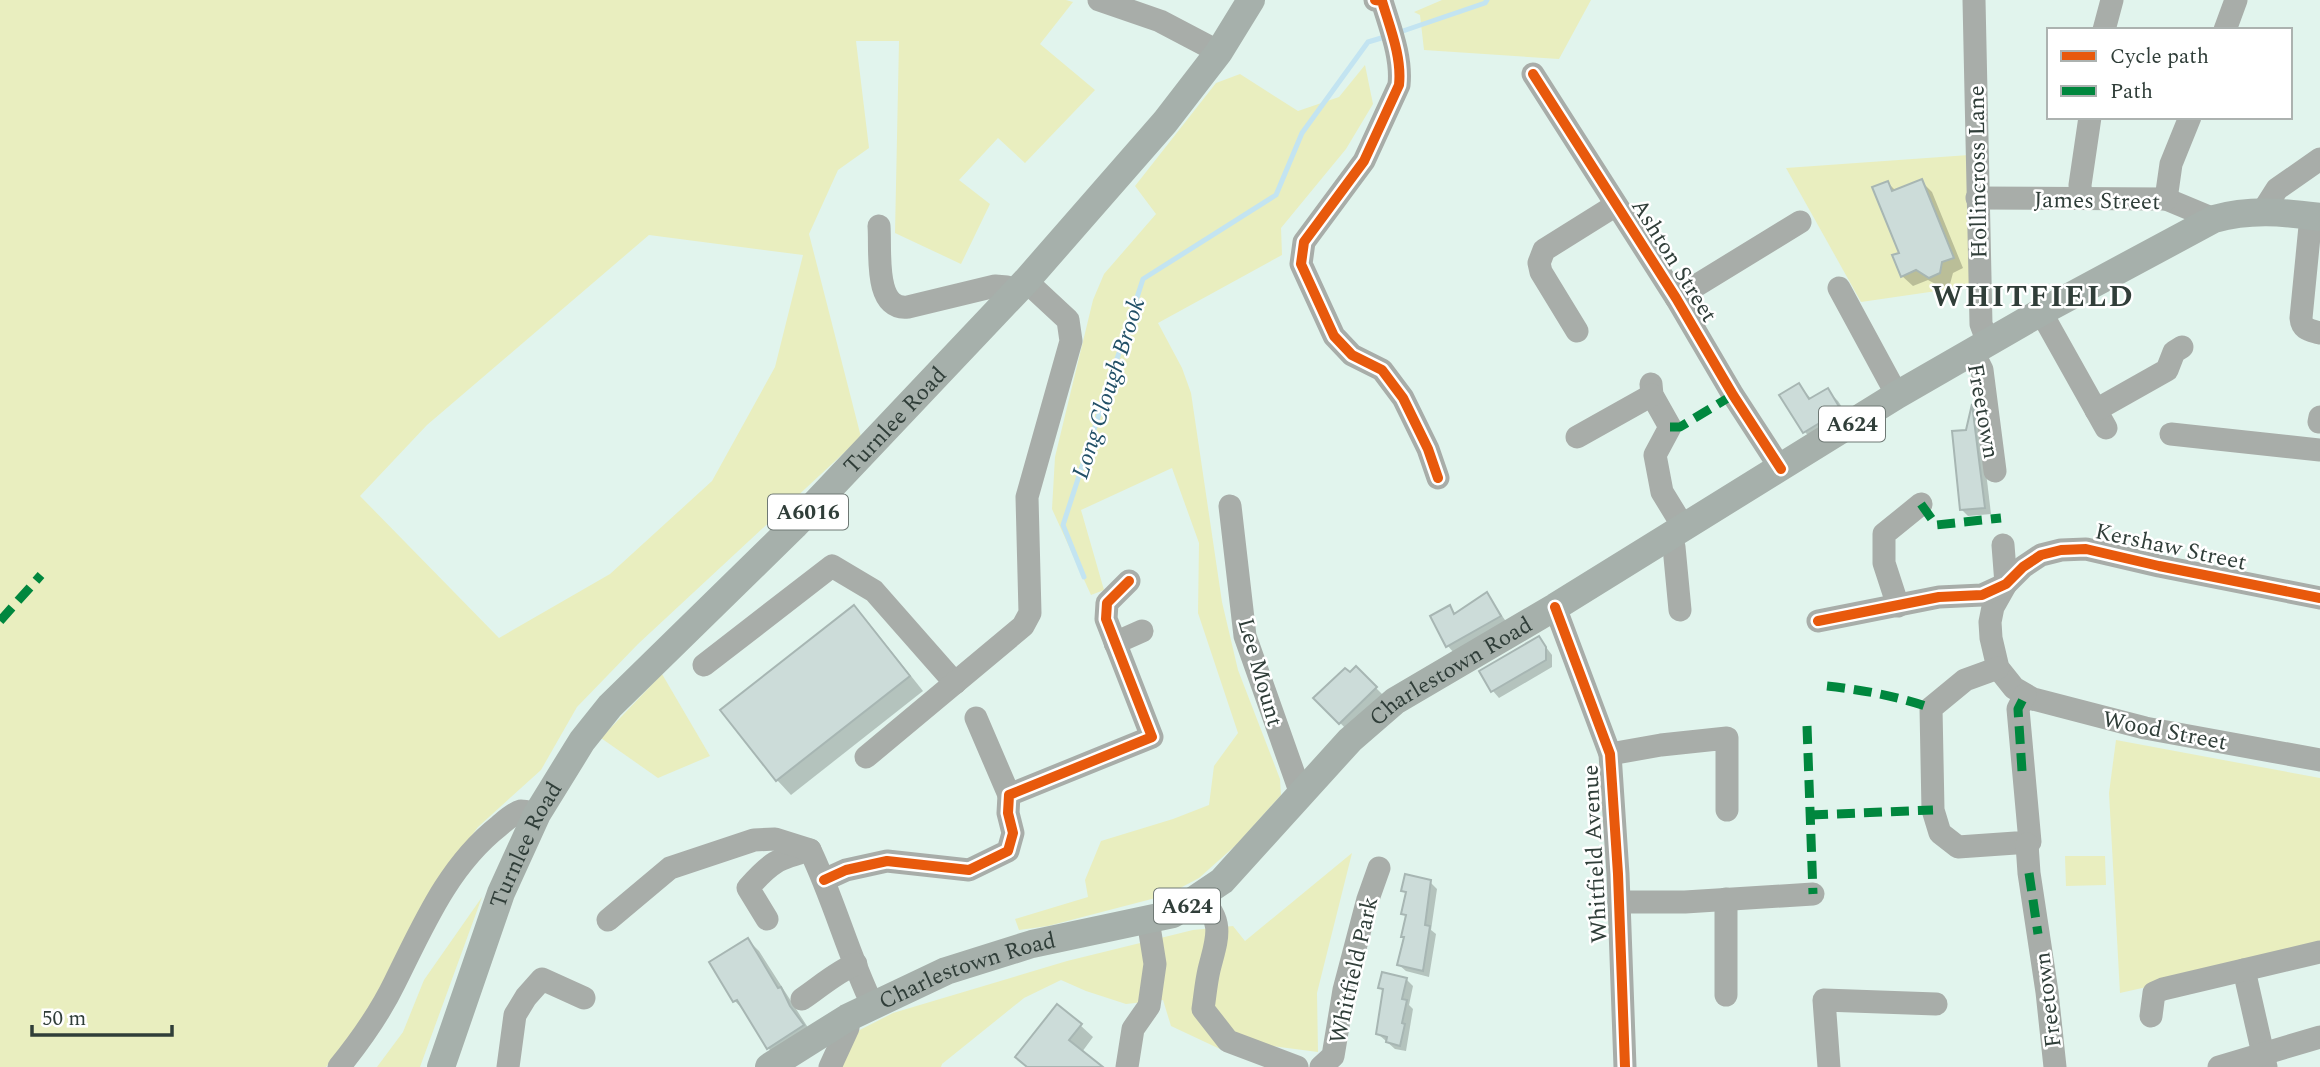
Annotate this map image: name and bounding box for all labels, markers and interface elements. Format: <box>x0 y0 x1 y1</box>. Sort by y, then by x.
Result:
legend <box>2047 28 2292 119</box>
text: Cycle path <box>2110 41 2209 73</box>
text: Path <box>2110 76 2153 108</box>
street label: Hollincross Lane <box>1959 85 1998 259</box>
street label: James Street <box>2033 183 2161 220</box>
street label: Ashton Street <box>1622 192 1726 330</box>
district label: WHITFIELD <box>1932 274 2134 320</box>
water label: Long Clough Brook <box>1063 293 1155 484</box>
street label: Turnlee Road <box>836 359 956 483</box>
street label: Freetown <box>1957 361 2008 462</box>
road number: A624 <box>1819 406 1885 442</box>
road number: A6016 <box>768 494 848 530</box>
street label: Kershaw Street <box>2092 514 2250 581</box>
street label: Charlestown Road <box>1361 608 1540 735</box>
street label: Lee Mount <box>1227 614 1292 731</box>
street label: Wood Street <box>2099 702 2230 761</box>
street label: Whitfield Avenue <box>1573 764 1618 944</box>
street label: Turnlee Road <box>481 775 572 913</box>
road number: A624 <box>1154 888 1220 923</box>
street label: Whitfield Park <box>1321 893 1388 1047</box>
street label: Charlestown Road <box>873 923 1059 1020</box>
street label: Freetown <box>2025 950 2072 1050</box>
scale bar <box>32 993 172 1038</box>
text: 50 m <box>42 1003 86 1035</box>

